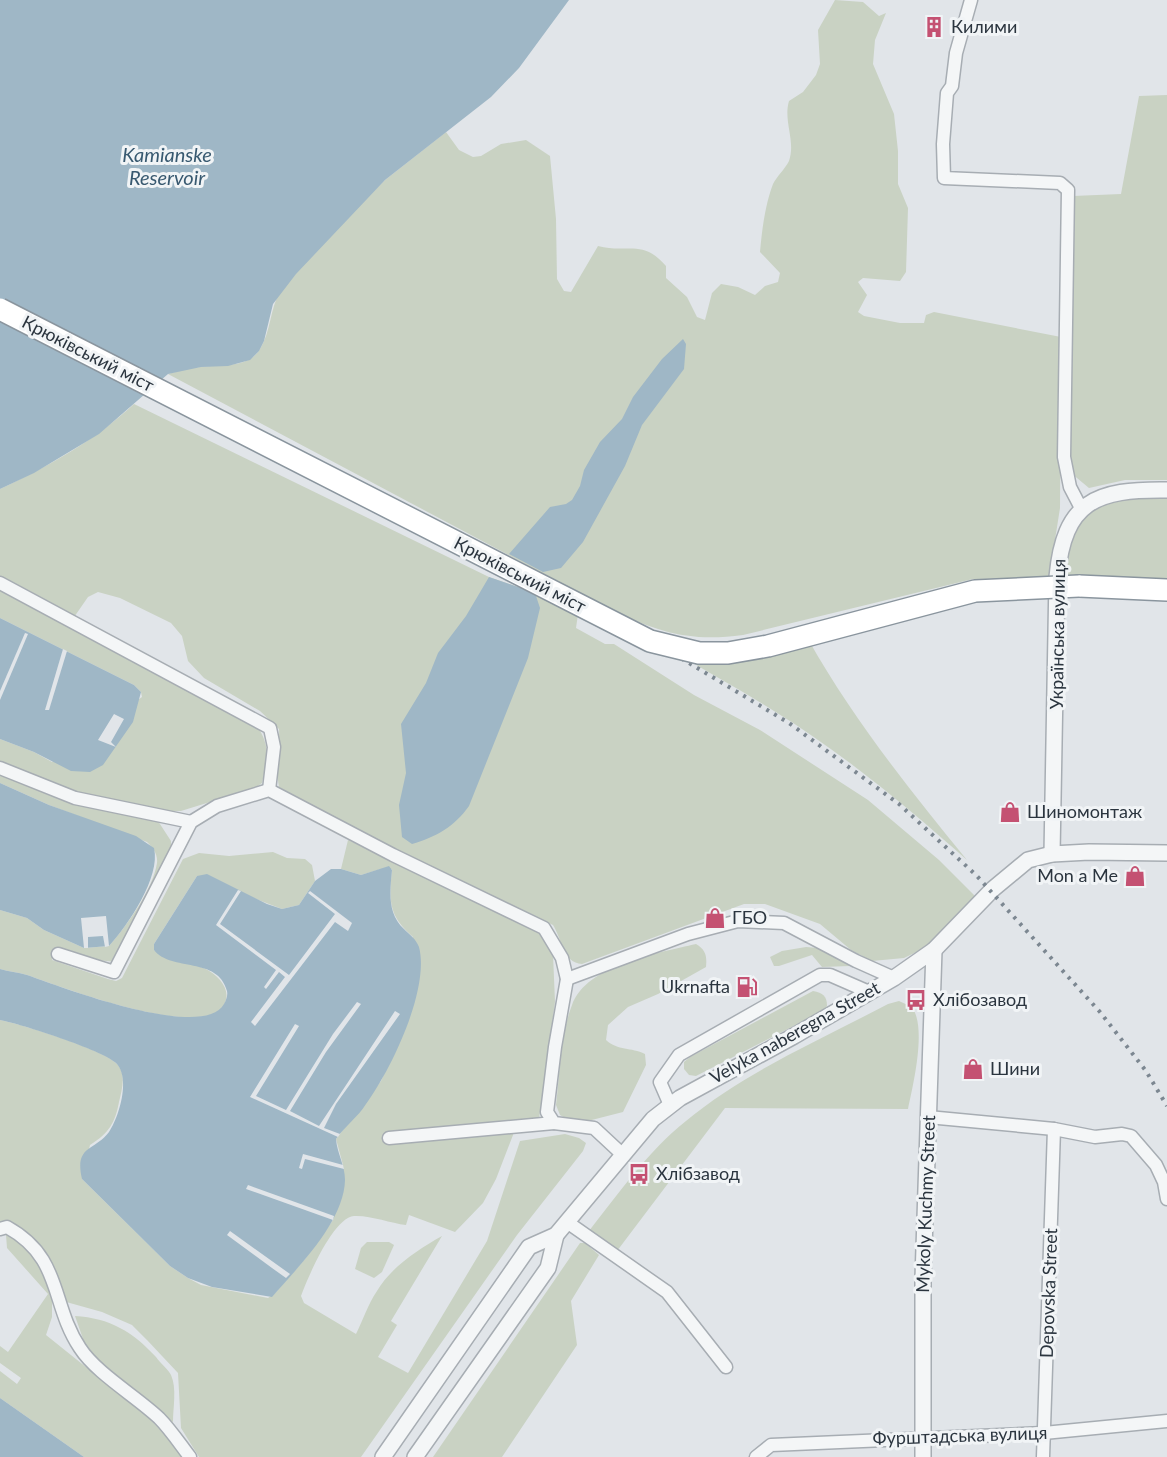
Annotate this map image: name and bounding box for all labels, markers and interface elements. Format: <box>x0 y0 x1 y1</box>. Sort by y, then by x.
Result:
building icon: Килими <box>922 15 946 39</box>
place label: Килими <box>951 15 1017 37</box>
water label: Kamianske Reservoir <box>122 142 212 189</box>
street label: Крюківський міст <box>19 310 158 396</box>
street label: Крюківський міст <box>451 531 590 617</box>
street label: Українська вулиця <box>1045 558 1069 710</box>
shop icon: Шиномонтаж <box>998 800 1022 824</box>
place label: Шиномонтаж <box>1027 800 1142 822</box>
place label: Mon a Me <box>1037 864 1118 886</box>
shop icon: Mon a Me <box>1123 864 1147 888</box>
shop icon: ГБО <box>703 906 727 930</box>
place label: ГБО <box>732 906 767 928</box>
place label: Ukrnafta <box>661 975 730 997</box>
fuel station icon: Ukrnafta <box>735 975 759 999</box>
street label: Velyka naberegna Street <box>706 976 884 1088</box>
bus stop icon: Хлібозавод <box>904 988 928 1012</box>
place label: Хлібозавод <box>933 988 1027 1010</box>
shop icon: Шини <box>961 1057 985 1081</box>
place label: Шини <box>990 1057 1040 1079</box>
street label: Mykoly Kuchmy Street <box>911 1114 939 1293</box>
bus stop icon: Хлібзавод <box>627 1162 651 1186</box>
place label: Хлібзавод <box>656 1162 740 1184</box>
street label: Depovska Street <box>1035 1227 1061 1358</box>
street label: Фурштадська вулиця <box>872 1421 1048 1449</box>

